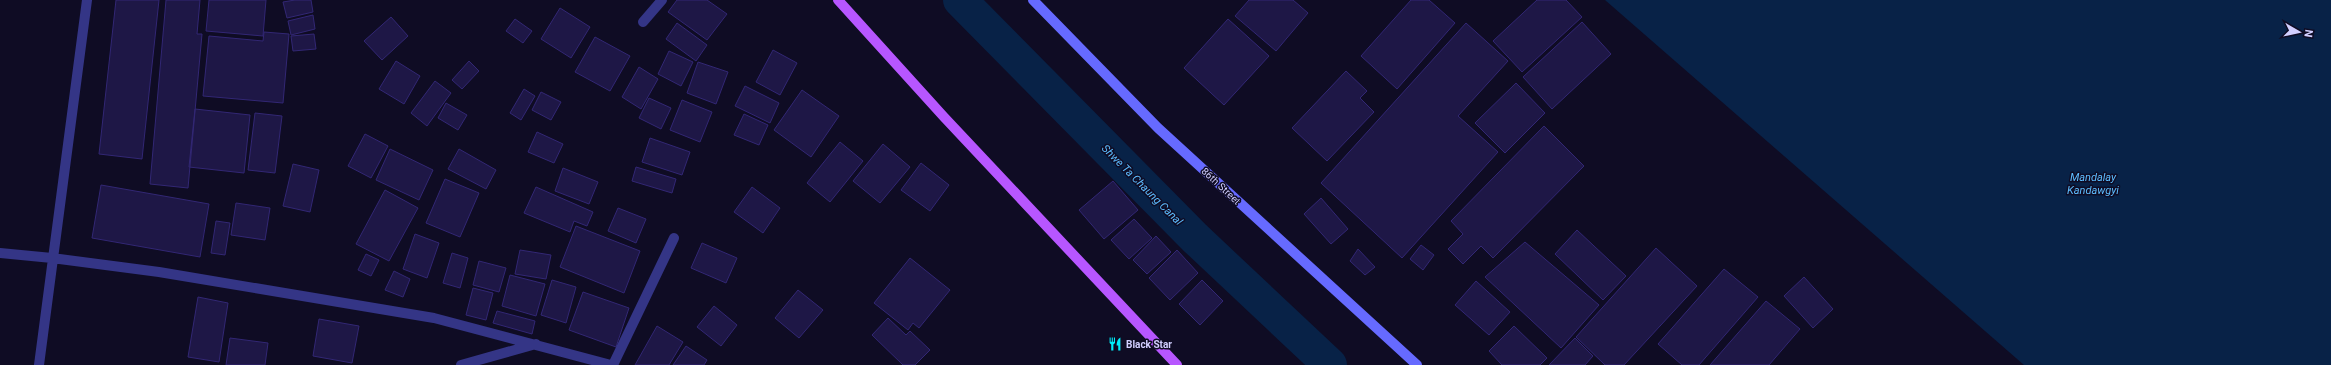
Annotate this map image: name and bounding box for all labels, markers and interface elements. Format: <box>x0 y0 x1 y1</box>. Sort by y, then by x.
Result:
north arrow <box>2279 12 2319 52</box>
text: N <box>2301 29 2315 39</box>
water label: Shwe Ta Chaung Canal <box>1099 142 1185 228</box>
street label: 86th Street <box>1199 165 1243 207</box>
water label: Mandalay Kandawgyi <box>2067 171 2119 197</box>
restaurant icon: Black Star <box>1107 336 1123 352</box>
place label: Black Star <box>1126 339 1172 350</box>

